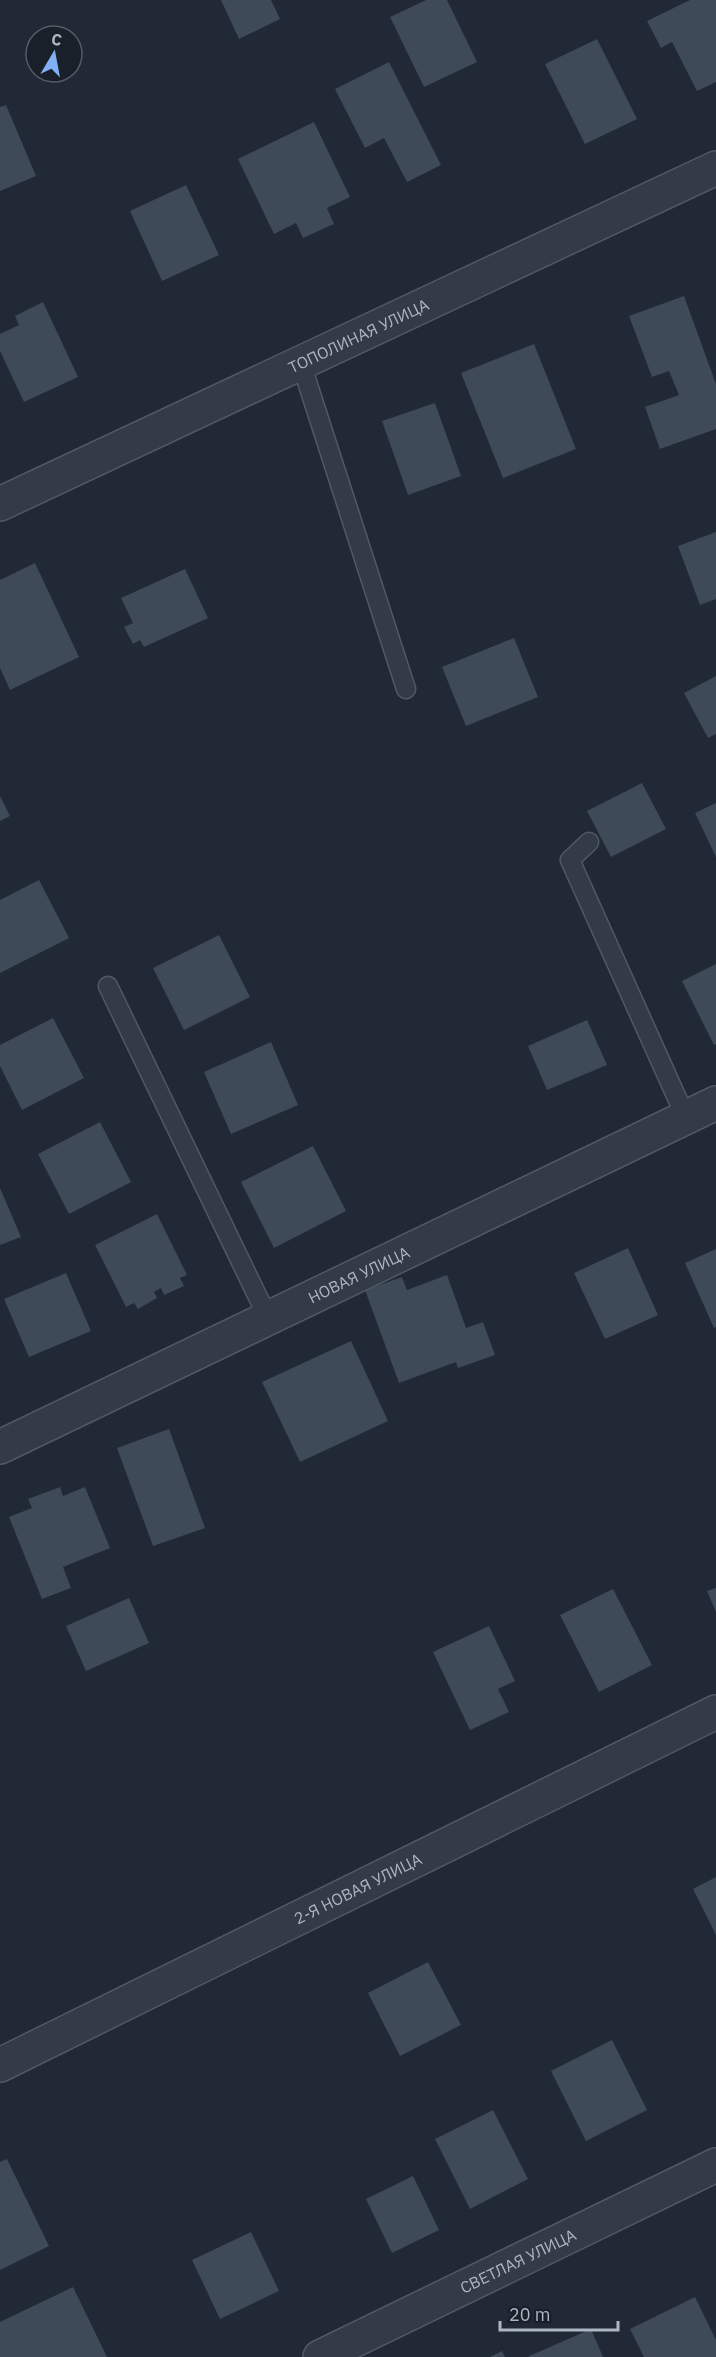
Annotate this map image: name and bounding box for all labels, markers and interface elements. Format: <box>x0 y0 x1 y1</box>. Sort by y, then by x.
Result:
north arrow <box>24 24 84 84</box>
text: С <box>50 28 63 50</box>
street label: ТОПОЛИНАЯ УЛИЦА <box>285 294 432 377</box>
street label: НОВАЯ УЛИЦА <box>305 1242 413 1308</box>
street label: 2-Я НОВАЯ УЛИЦА <box>291 1849 425 1928</box>
street label: СВЕТЛАЯ УЛИЦА <box>457 2224 579 2298</box>
scale bar <box>500 2294 618 2332</box>
text: 20 m <box>509 2303 551 2326</box>

